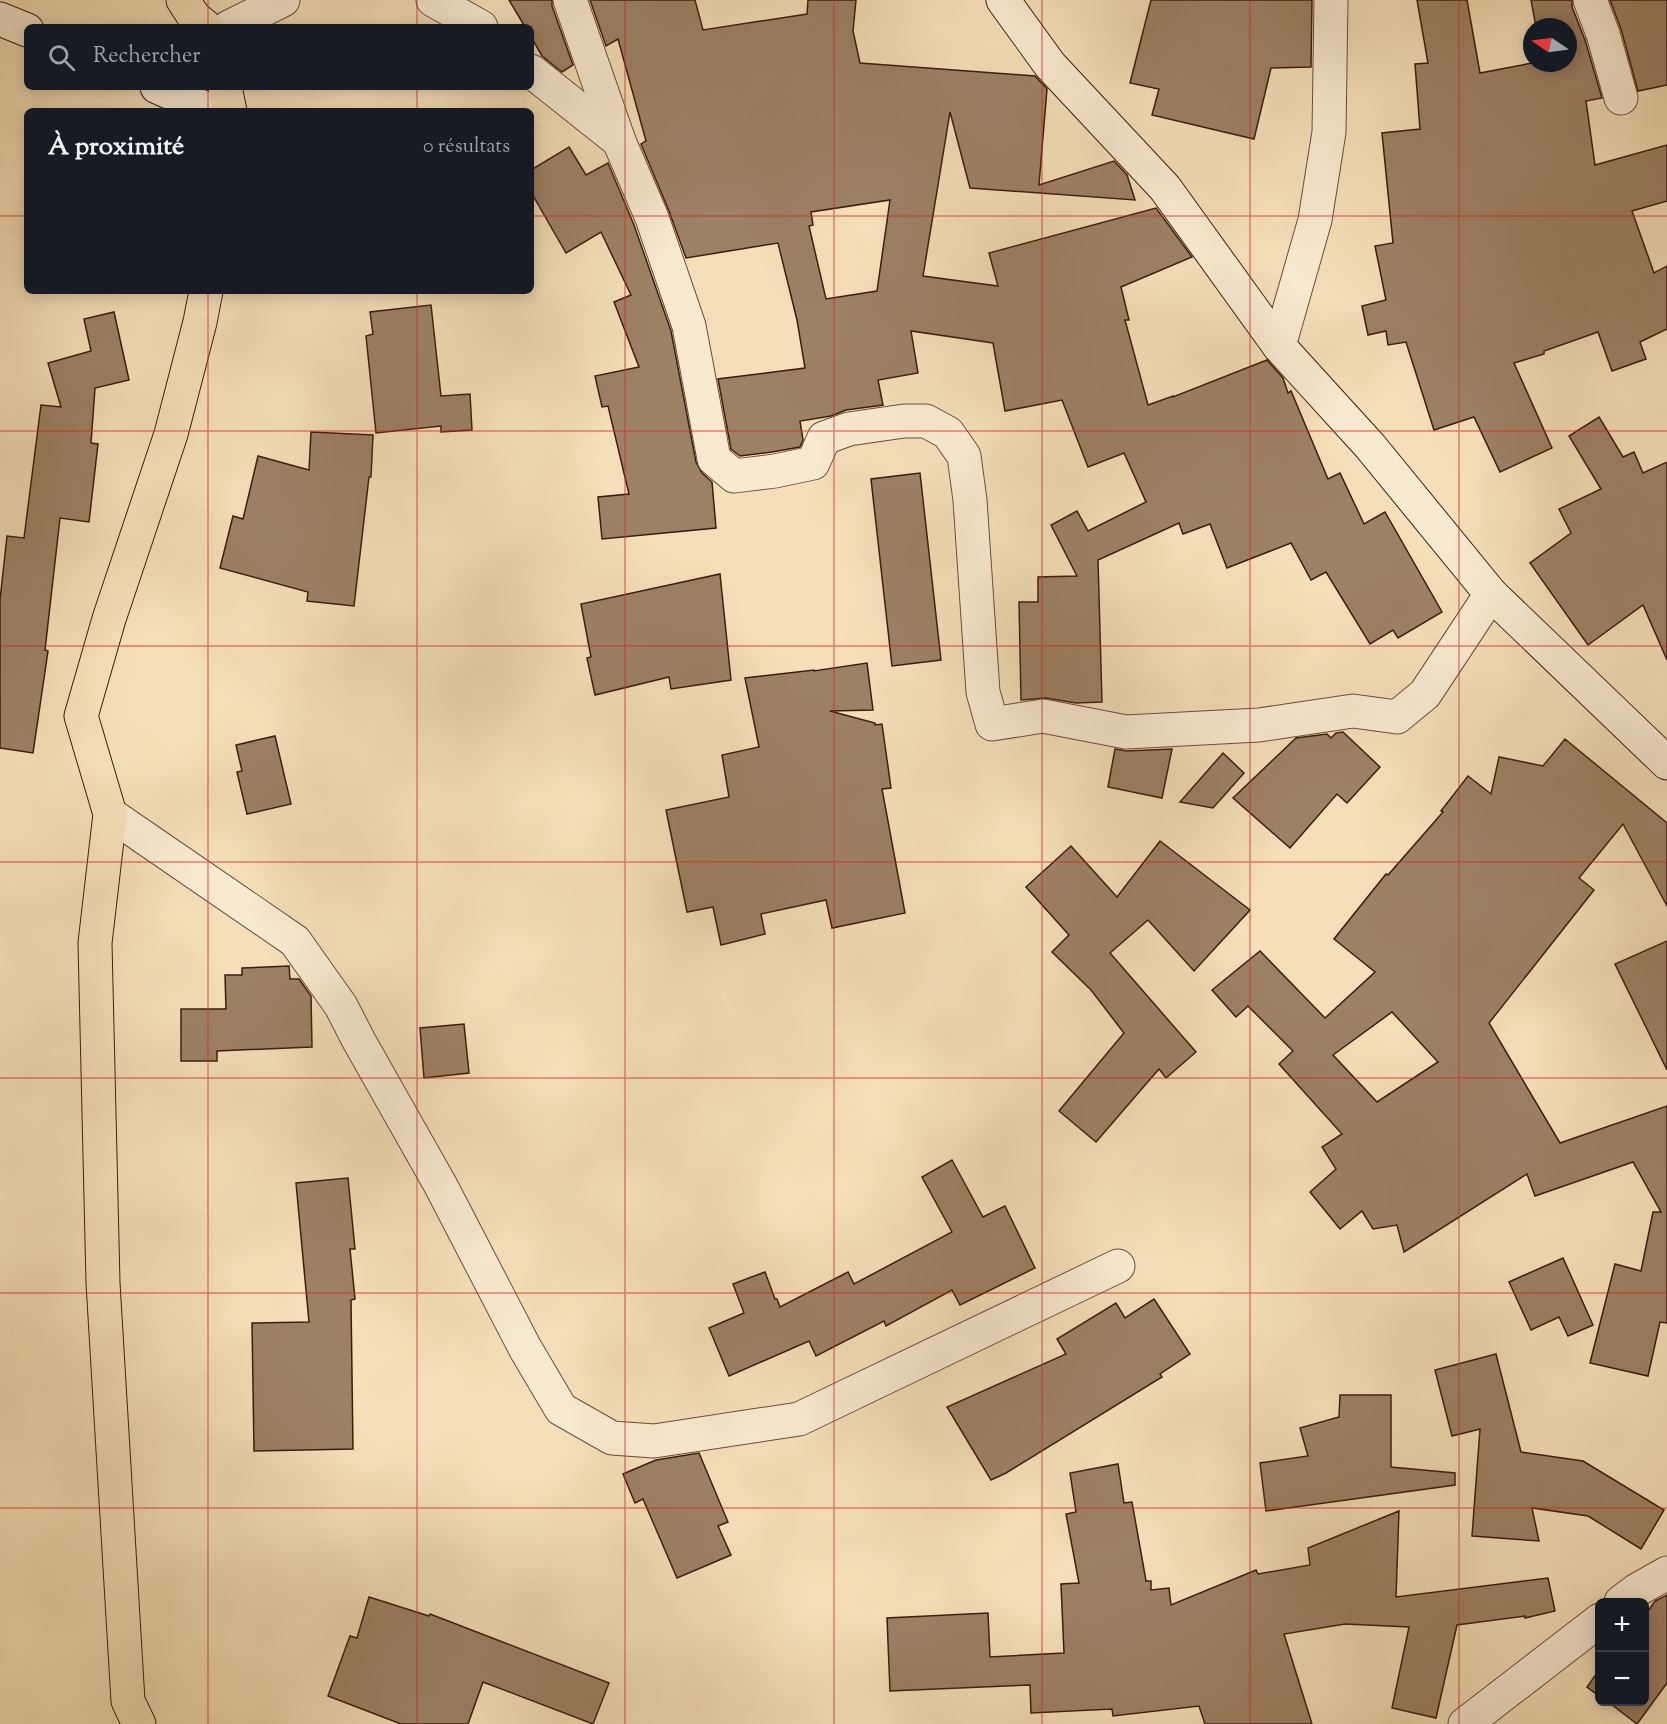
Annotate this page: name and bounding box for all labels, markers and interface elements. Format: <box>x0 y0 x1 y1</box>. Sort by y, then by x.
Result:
north arrow <box>1523 18 1577 72</box>
search box <box>24 24 534 90</box>
icon: search <box>45 41 78 74</box>
text: Rechercher <box>93 41 200 73</box>
text: À proximité <box>48 129 184 166</box>
text: 0 résultats <box>423 133 510 162</box>
map controls <box>1595 1598 1649 1706</box>
button: + <box>1595 1598 1649 1652</box>
button: − <box>1595 1652 1649 1706</box>

